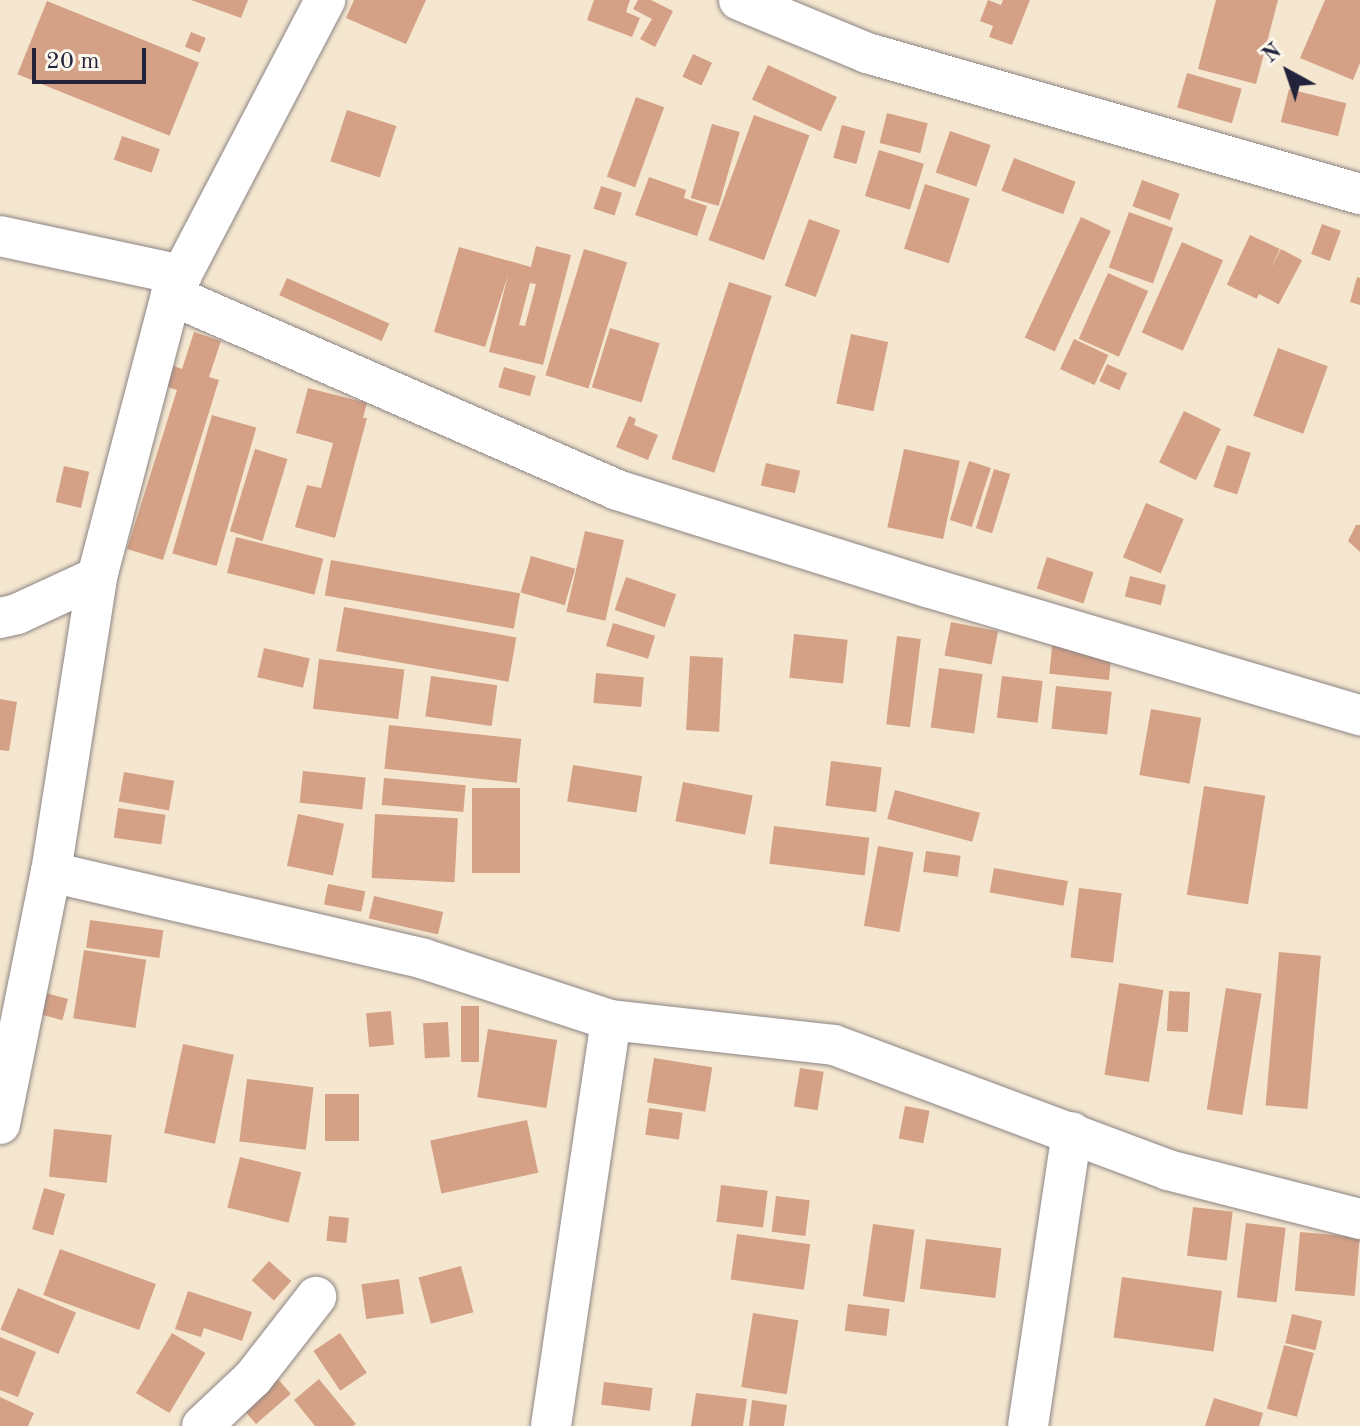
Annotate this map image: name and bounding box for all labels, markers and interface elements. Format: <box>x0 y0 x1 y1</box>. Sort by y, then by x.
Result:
scale bar <box>36 32 150 82</box>
north arrow <box>1248 32 1328 112</box>
text: N <box>1259 40 1286 67</box>
text: 20 m <box>46 50 100 74</box>

